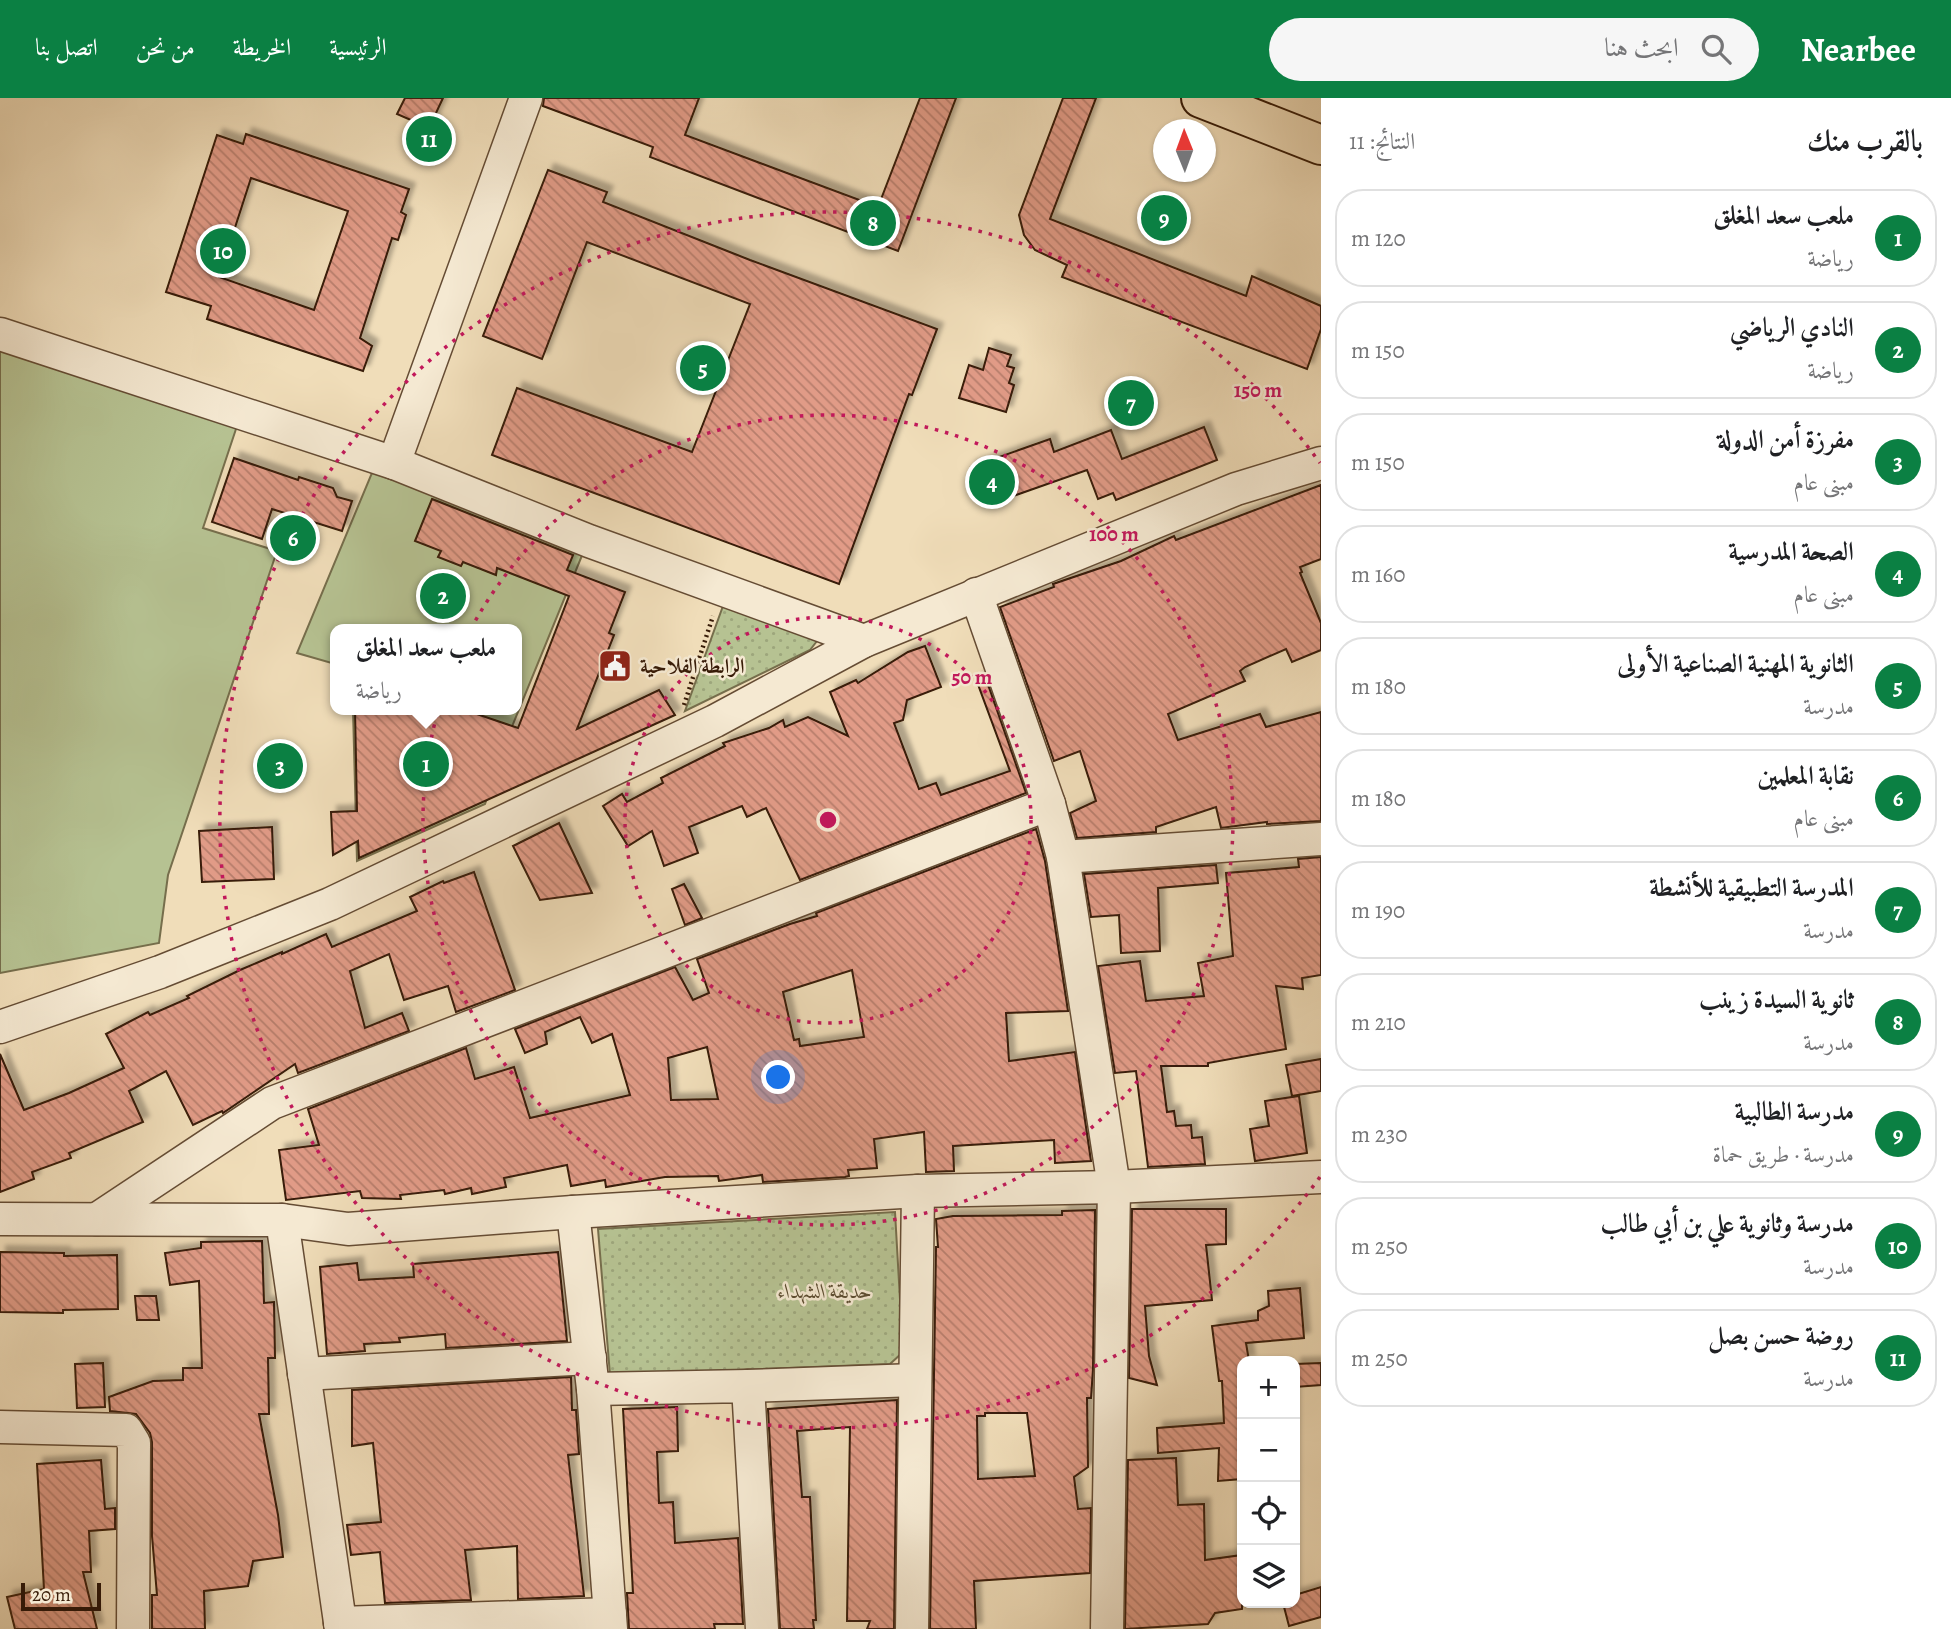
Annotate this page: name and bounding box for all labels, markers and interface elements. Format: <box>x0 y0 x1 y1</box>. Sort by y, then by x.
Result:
search box <box>1269 18 1759 81</box>
text: Nearbee <box>1801 27 1916 72</box>
text: ابحث هنا <box>1604 30 1679 65</box>
icon: search <box>1697 30 1735 68</box>
text: اتصل بنا <box>35 31 98 63</box>
text: من نحن <box>136 31 195 63</box>
text: الخريطة <box>233 31 291 63</box>
text: الرئيسية <box>329 31 387 63</box>
pin: 11 <box>406 113 452 165</box>
north arrow <box>1153 119 1216 182</box>
text: بالقرب منك <box>1807 121 1923 161</box>
text: النتائج: 11 <box>1349 126 1415 157</box>
pin: 9 <box>1141 192 1187 244</box>
pin: 8 <box>850 197 896 249</box>
text: ملعب سعد المغلق <box>1713 198 1854 233</box>
text: 120 m <box>1351 223 1406 254</box>
text: 1 <box>1894 223 1902 254</box>
pin: 10 <box>200 225 246 277</box>
text: رياضة <box>1808 243 1854 274</box>
text: النادي الرياضي <box>1730 310 1854 345</box>
text: 150 m <box>1351 335 1405 366</box>
text: 2 <box>1892 335 1904 366</box>
pin: 5 <box>680 342 726 394</box>
text: رياضة <box>1808 355 1854 386</box>
text: 150 m <box>1234 376 1283 404</box>
pin: 7 <box>1108 377 1154 429</box>
text: مفرزة أمن الدولة <box>1717 422 1854 457</box>
text: 150 m <box>1351 447 1405 478</box>
text: 3 <box>1893 447 1903 478</box>
pin: 4 <box>969 456 1015 508</box>
text: مبنى عام <box>1794 467 1854 498</box>
pin: 6 <box>270 512 316 564</box>
text: 100 m <box>1089 520 1139 548</box>
text: الصحة المدرسية <box>1728 534 1854 569</box>
text: 160 m <box>1351 559 1405 590</box>
text: 4 <box>1893 559 1903 590</box>
pin: 2 <box>420 570 466 622</box>
text: مبنى عام <box>1794 579 1854 610</box>
popup <box>330 624 522 715</box>
text: ملعب سعد المغلق <box>356 630 496 665</box>
text: الثانوية المهنية الصناعية الأولى <box>1617 646 1854 681</box>
public building icon: الرابطة الفلاحية <box>596 647 634 685</box>
place label: الرابطة الفلاحية <box>640 652 744 680</box>
text: 50 m <box>952 663 993 691</box>
text: 180 m <box>1351 671 1406 702</box>
text: 5 <box>1893 671 1903 702</box>
text: رياضة <box>356 675 402 706</box>
text: مدرسة <box>1803 691 1854 722</box>
pin: 1 <box>403 738 449 790</box>
pin: 3 <box>257 740 303 792</box>
text: نقابة المعلمين <box>1758 758 1854 793</box>
text: 180 m <box>1351 783 1406 814</box>
text: 6 <box>1893 783 1903 814</box>
text: مبنى عام <box>1794 803 1854 834</box>
centre of rings <box>816 808 840 832</box>
text: المدرسة التطبيقية للأنشطة <box>1649 870 1854 905</box>
text: 190 m <box>1351 895 1405 926</box>
text: 7 <box>1893 895 1903 926</box>
text: مدرسة <box>1803 915 1854 946</box>
text: ثانوية السيدة زينب <box>1699 982 1854 1017</box>
text: 210 m <box>1351 1007 1406 1038</box>
text: 8 <box>1892 1007 1904 1038</box>
text: مدرسة <box>1803 1027 1854 1058</box>
your location <box>761 1060 795 1094</box>
text: مدرسة الطالبية <box>1735 1094 1854 1129</box>
text: 230 m <box>1351 1119 1407 1150</box>
text: 9 <box>1893 1119 1903 1150</box>
text: مدرسة · طريق حماة <box>1712 1139 1854 1170</box>
text: مدرسة وثانوية علي بن أبي طالب <box>1600 1206 1854 1241</box>
text: 250 m <box>1351 1231 1408 1262</box>
text: 10 <box>1888 1231 1908 1262</box>
text: مدرسة <box>1803 1251 1854 1282</box>
park label: حديقة الشهداء <box>778 1277 872 1305</box>
text: روضة حسن بصل <box>1708 1318 1854 1353</box>
text: 250 m <box>1351 1343 1408 1374</box>
text: 11 <box>1890 1343 1906 1374</box>
map controls <box>1237 1356 1300 1608</box>
button: + <box>1237 1356 1300 1419</box>
text: مدرسة <box>1803 1363 1854 1394</box>
button: − <box>1237 1419 1300 1482</box>
button: locate <box>1237 1482 1300 1545</box>
button: layers <box>1237 1545 1300 1608</box>
scale bar <box>21 1580 102 1612</box>
text: 20 m <box>32 1582 71 1608</box>

